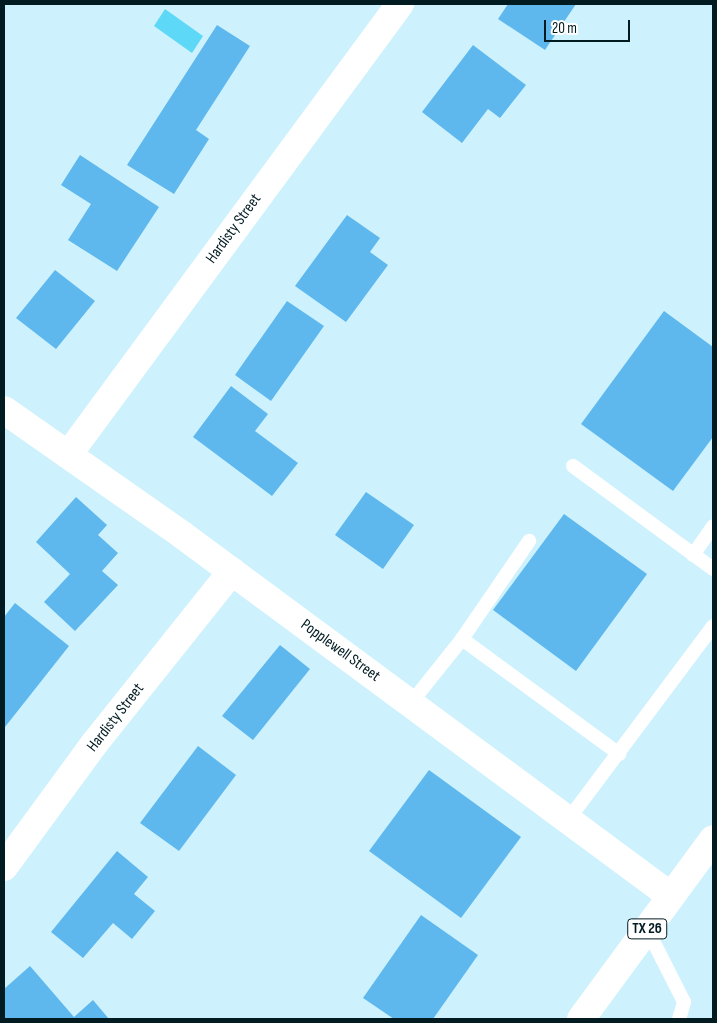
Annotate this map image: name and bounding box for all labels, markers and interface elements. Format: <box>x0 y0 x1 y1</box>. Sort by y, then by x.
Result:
scale bar <box>547 10 633 42</box>
text: 20 m <box>552 19 577 38</box>
street label: Hardisty Street <box>202 190 266 268</box>
street label: Popplewell Street <box>296 616 384 686</box>
street label: Hardisty Street <box>83 680 149 756</box>
road number: TX 26 <box>627 916 667 942</box>

